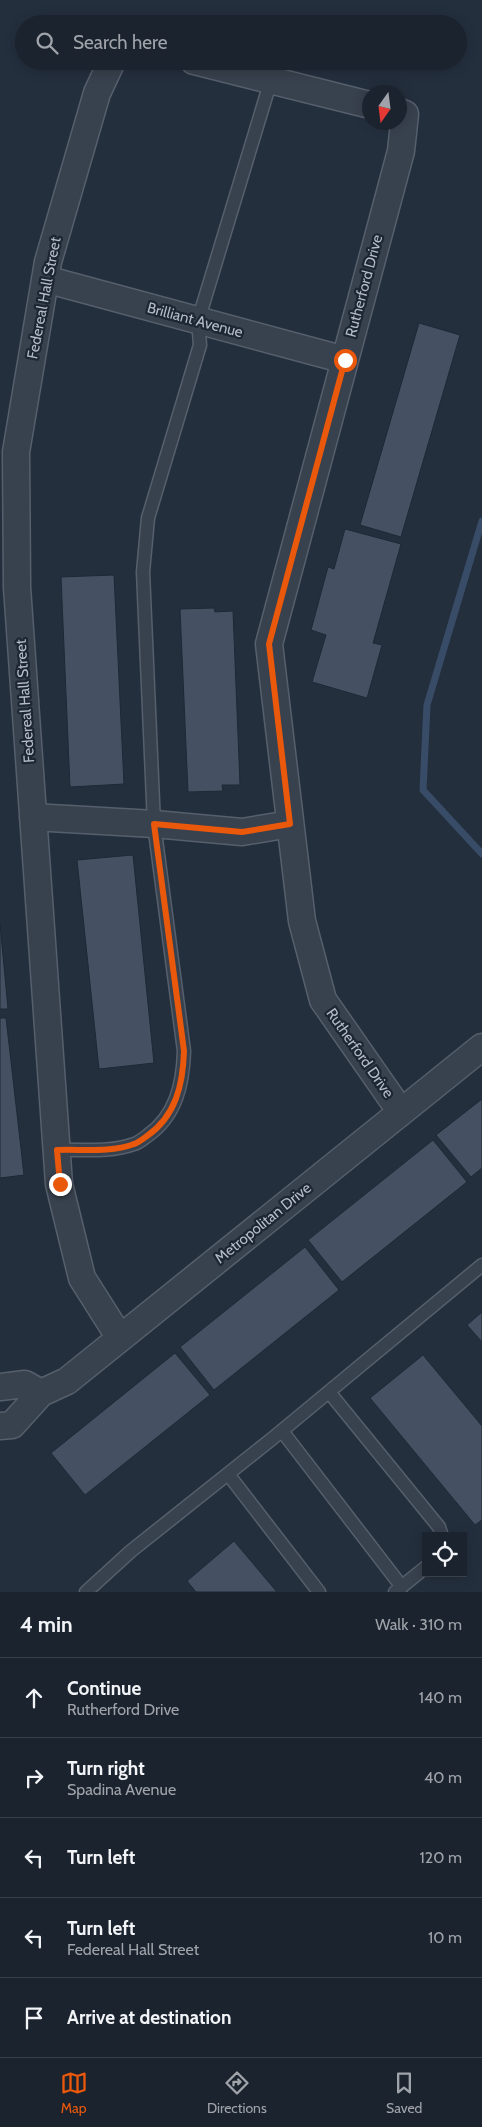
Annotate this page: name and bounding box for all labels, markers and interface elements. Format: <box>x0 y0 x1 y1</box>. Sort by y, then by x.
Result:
search box <box>15 15 467 70</box>
icon: search <box>33 29 61 57</box>
text: Search here <box>73 31 167 54</box>
north arrow <box>362 85 407 130</box>
street label: Rutherford Drive <box>342 233 386 339</box>
street label: Federeal Hall Street <box>23 235 65 361</box>
street label: Brilliant Avenue <box>145 299 245 342</box>
route start <box>334 349 357 372</box>
street label: Federeal Hall Street <box>12 639 38 763</box>
street label: Rutherford Drive <box>322 1005 398 1102</box>
route end <box>49 1173 72 1196</box>
street label: Metropolitan Drive <box>211 1179 315 1267</box>
map controls <box>422 1532 467 1577</box>
button: locate <box>422 1532 467 1577</box>
text: 4 min <box>20 1612 73 1637</box>
text: Walk · 310 m <box>375 1615 462 1634</box>
text: Continue <box>67 1677 141 1700</box>
icon: ahead <box>20 1684 48 1712</box>
text: 140 m <box>419 1688 462 1707</box>
text: Rutherford Drive <box>67 1700 179 1719</box>
text: Turn right <box>67 1757 145 1780</box>
icon: right <box>20 1764 48 1792</box>
text: 40 m <box>424 1768 462 1787</box>
text: Spadina Avenue <box>67 1780 176 1799</box>
icon: left <box>20 1844 48 1872</box>
text: Turn left <box>67 1846 135 1869</box>
text: 120 m <box>420 1848 462 1867</box>
text: Turn left <box>67 1917 135 1940</box>
icon: left <box>20 1924 48 1952</box>
text: 10 m <box>428 1928 462 1947</box>
text: Federeal Hall Street <box>67 1940 199 1959</box>
icon: arrive <box>20 2004 48 2032</box>
text: Arrive at destination <box>67 2006 231 2029</box>
tab: Map <box>60 2069 88 2117</box>
tab: Directions <box>207 2069 267 2117</box>
tab: Saved <box>386 2069 422 2117</box>

